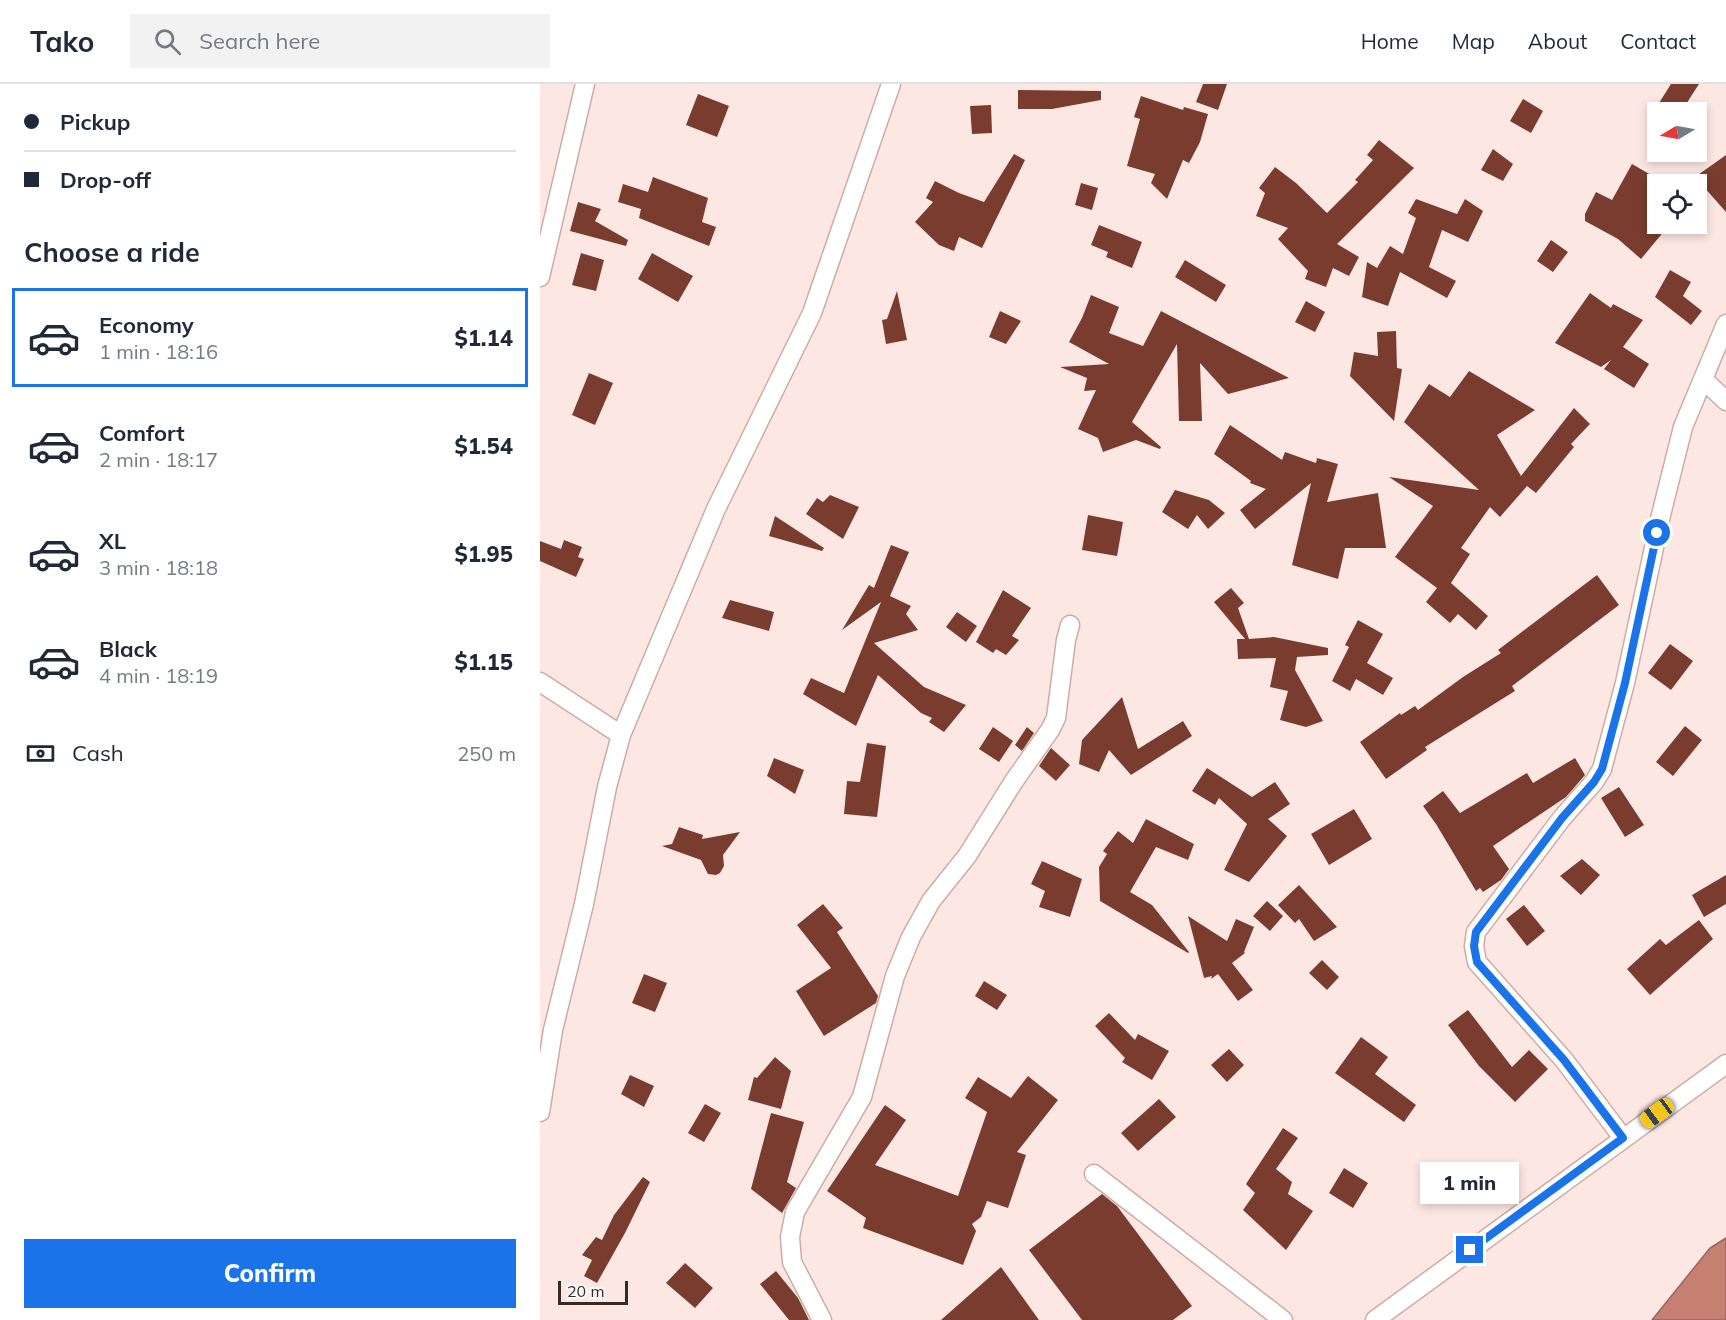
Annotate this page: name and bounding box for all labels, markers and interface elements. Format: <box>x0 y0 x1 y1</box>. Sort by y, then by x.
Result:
search box <box>130 14 550 68</box>
text: Tako <box>30 24 94 59</box>
icon: search <box>151 25 184 58</box>
text: Search here <box>199 27 320 55</box>
text: Home <box>1361 28 1419 54</box>
text: Map <box>1452 28 1495 54</box>
text: About <box>1528 28 1587 54</box>
text: Contact <box>1620 28 1696 54</box>
north arrow <box>1647 102 1707 162</box>
map controls <box>1647 102 1707 234</box>
text: Pickup <box>60 108 130 136</box>
text: Drop-off <box>60 166 151 194</box>
button: locate <box>1647 174 1707 234</box>
text: Choose a ride <box>24 235 200 269</box>
icon: car <box>27 311 81 365</box>
text: Economy <box>99 311 194 339</box>
text: $1.14 <box>454 324 513 352</box>
text: 1 min · 18:16 <box>99 339 218 364</box>
icon: car <box>27 419 81 473</box>
text: Comfort <box>99 419 185 447</box>
text: $1.54 <box>454 432 513 460</box>
text: 2 min · 18:17 <box>99 447 218 472</box>
route start <box>1643 519 1670 546</box>
icon: car <box>27 527 81 581</box>
text: XL <box>99 527 126 555</box>
text: $1.95 <box>454 540 513 568</box>
text: 3 min · 18:18 <box>99 555 218 580</box>
icon: car <box>27 635 81 689</box>
text: Black <box>99 635 157 663</box>
text: $1.15 <box>454 648 513 676</box>
text: 4 min · 18:19 <box>99 663 218 688</box>
icon: cash <box>24 737 57 770</box>
text: Cash <box>72 739 124 767</box>
text: 250 m <box>457 741 516 766</box>
car <box>1637 1095 1677 1131</box>
callout: 1 min <box>1420 1163 1520 1205</box>
text: 1 min <box>1443 1170 1496 1195</box>
route end <box>1456 1236 1483 1263</box>
button: Confirm <box>24 1239 516 1308</box>
scale bar <box>558 1278 628 1306</box>
text: 20 m <box>567 1281 604 1301</box>

